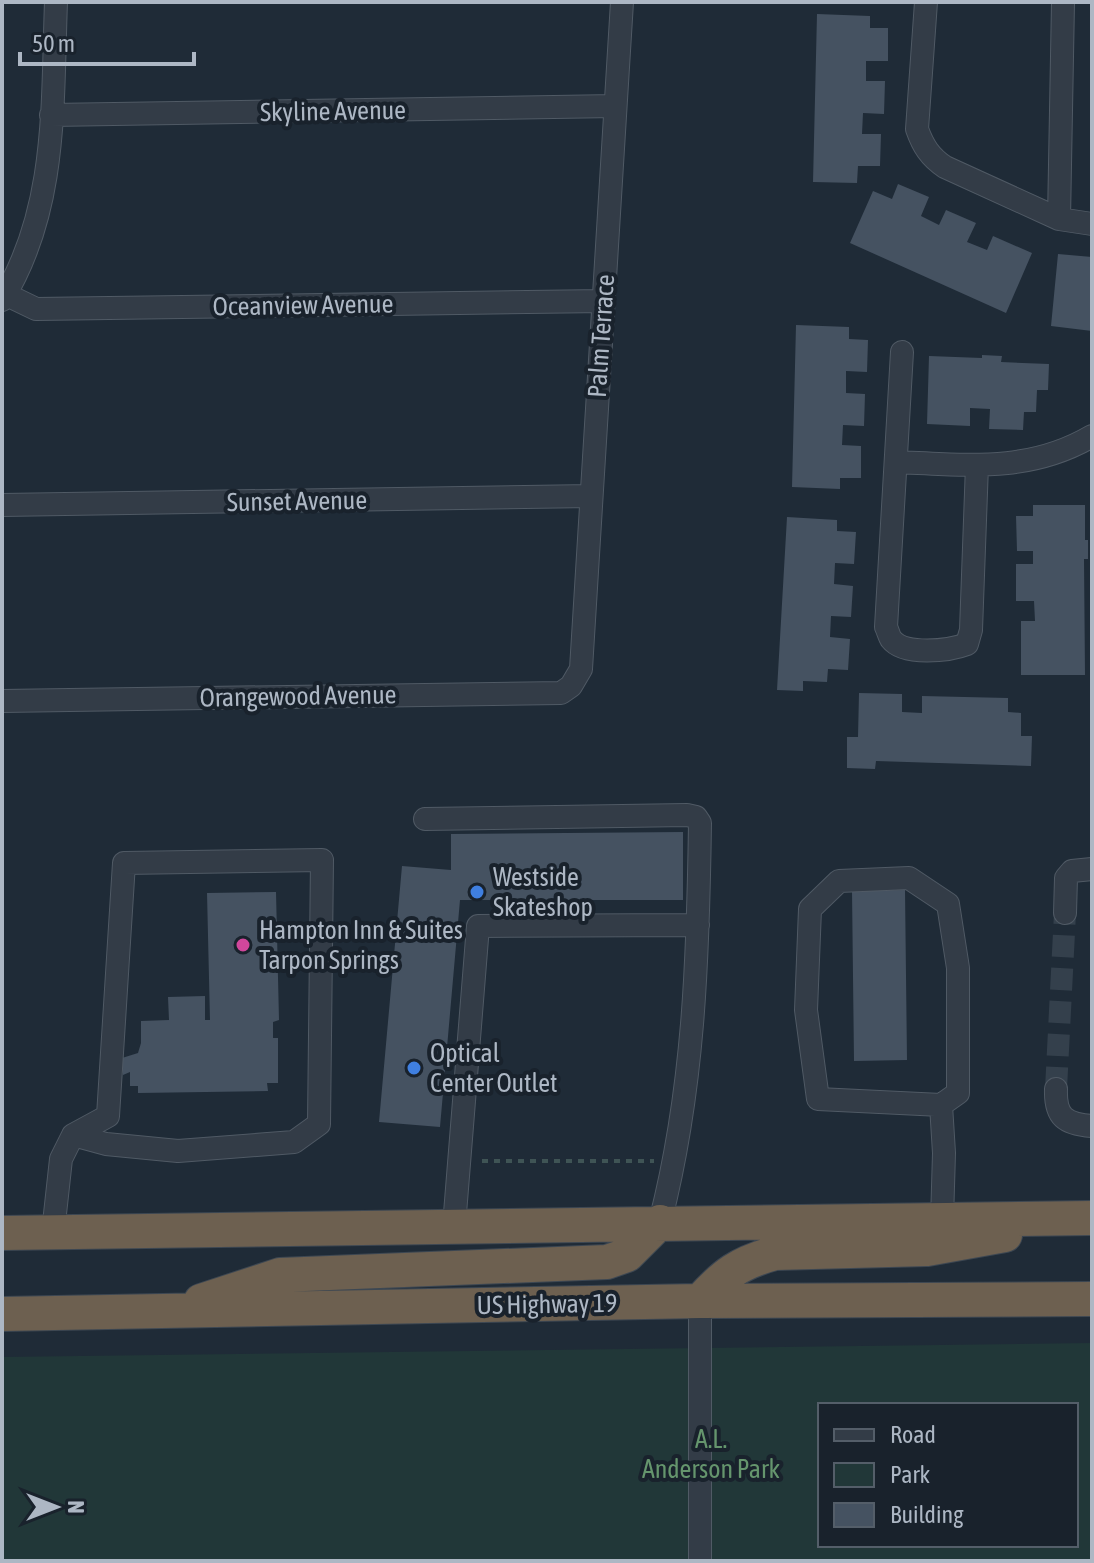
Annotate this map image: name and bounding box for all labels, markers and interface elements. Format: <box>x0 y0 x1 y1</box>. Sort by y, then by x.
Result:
scale bar <box>20 16 194 66</box>
text: 50 m <box>32 30 75 57</box>
street label: Skyline Avenue <box>260 95 406 127</box>
street label: Palm Terrace <box>582 273 620 399</box>
street label: Oceanview Avenue <box>212 288 394 322</box>
street label: Sunset Avenue <box>227 485 367 517</box>
street label: Orangewood Avenue <box>199 679 397 713</box>
place label: Westside Skateshop <box>493 862 593 922</box>
marker: Westside Skateshop <box>468 883 486 901</box>
place label: Hampton Inn & Suites Tarpon Springs <box>259 915 463 975</box>
marker: Hampton Inn & Suites Tarpon Springs <box>234 936 252 954</box>
place label: Optical Center Outlet <box>430 1038 558 1098</box>
marker: Optical Center Outlet <box>405 1059 423 1077</box>
street label: US Highway 19 <box>476 1288 618 1320</box>
legend <box>818 1403 1078 1547</box>
text: Road <box>890 1421 936 1448</box>
park label: A.L. Anderson Park <box>642 1424 780 1484</box>
text: Park <box>890 1461 931 1488</box>
north arrow <box>16 1467 96 1547</box>
text: N <box>63 1501 89 1513</box>
text: Building <box>890 1501 964 1528</box>

